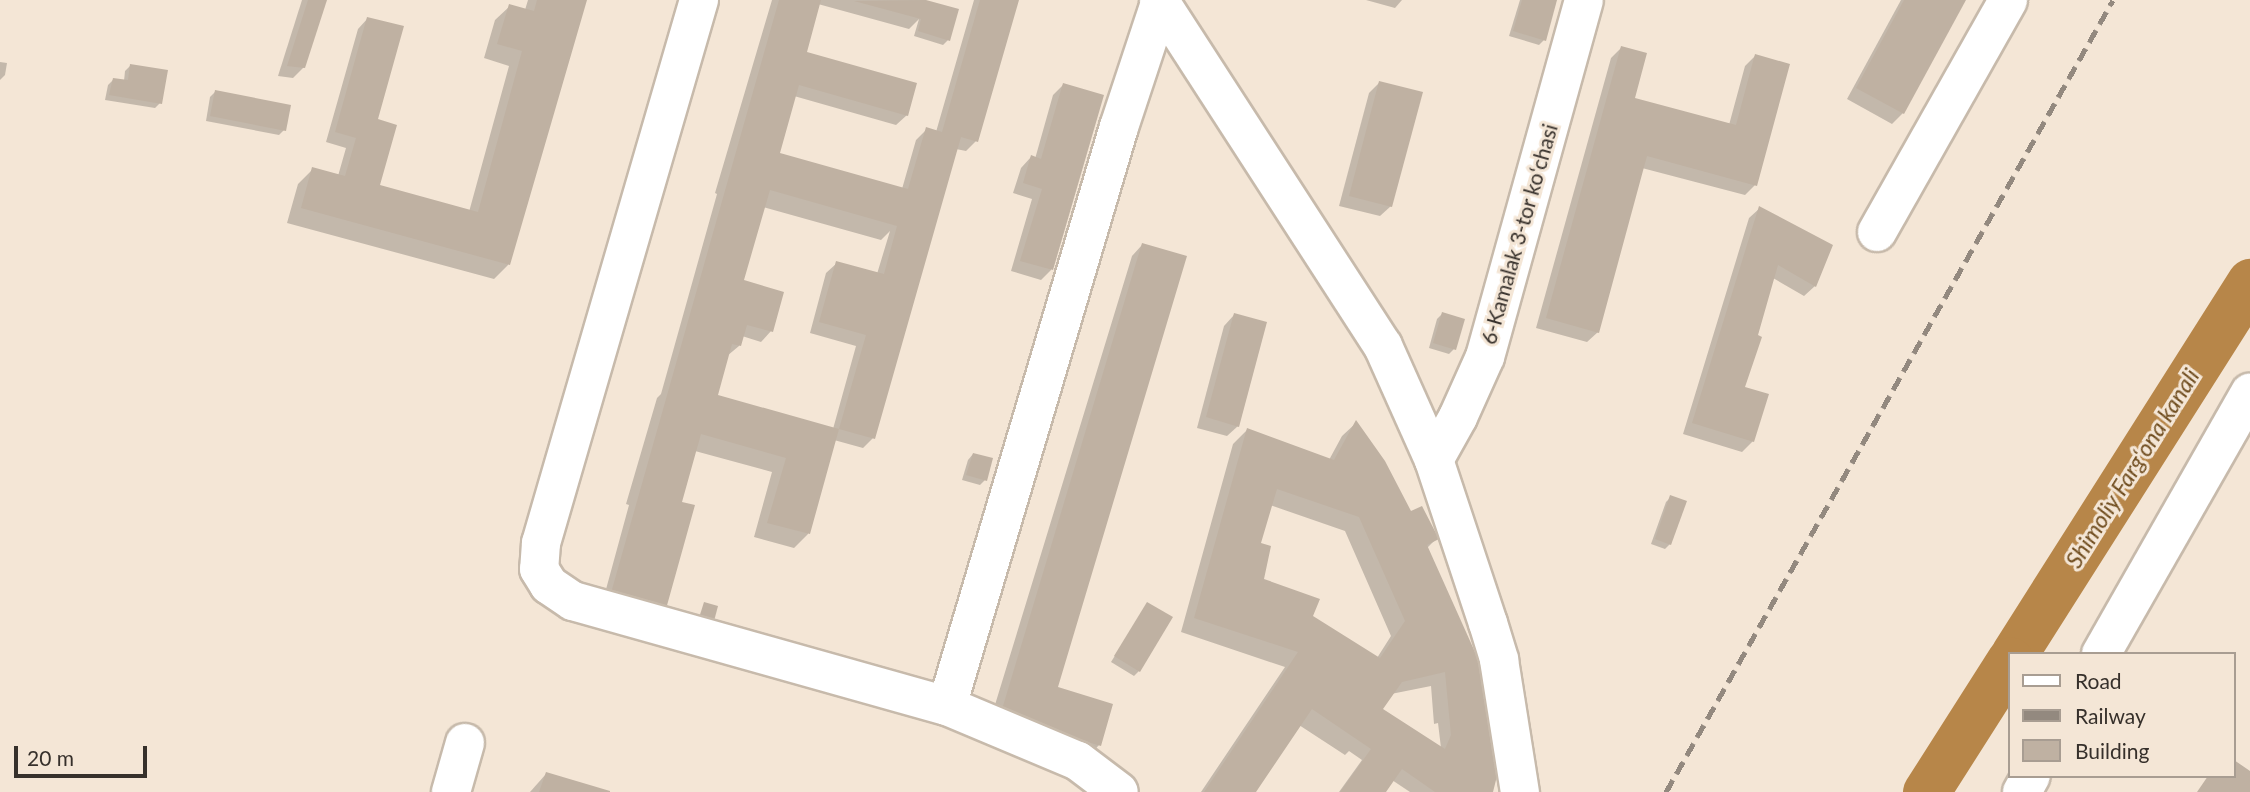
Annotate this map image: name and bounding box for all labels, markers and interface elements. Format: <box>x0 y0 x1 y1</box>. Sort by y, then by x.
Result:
street label: 6-Kamalak 3-tor koʻchasi <box>1475 121 1563 347</box>
water label: Shimoliy Fargʻona kanali <box>2059 363 2205 573</box>
legend <box>2008 652 2236 778</box>
text: Road <box>2075 668 2122 693</box>
text: Railway <box>2075 703 2146 728</box>
scale bar <box>18 732 150 776</box>
text: Building <box>2075 738 2150 763</box>
text: 20 m <box>27 745 74 770</box>

